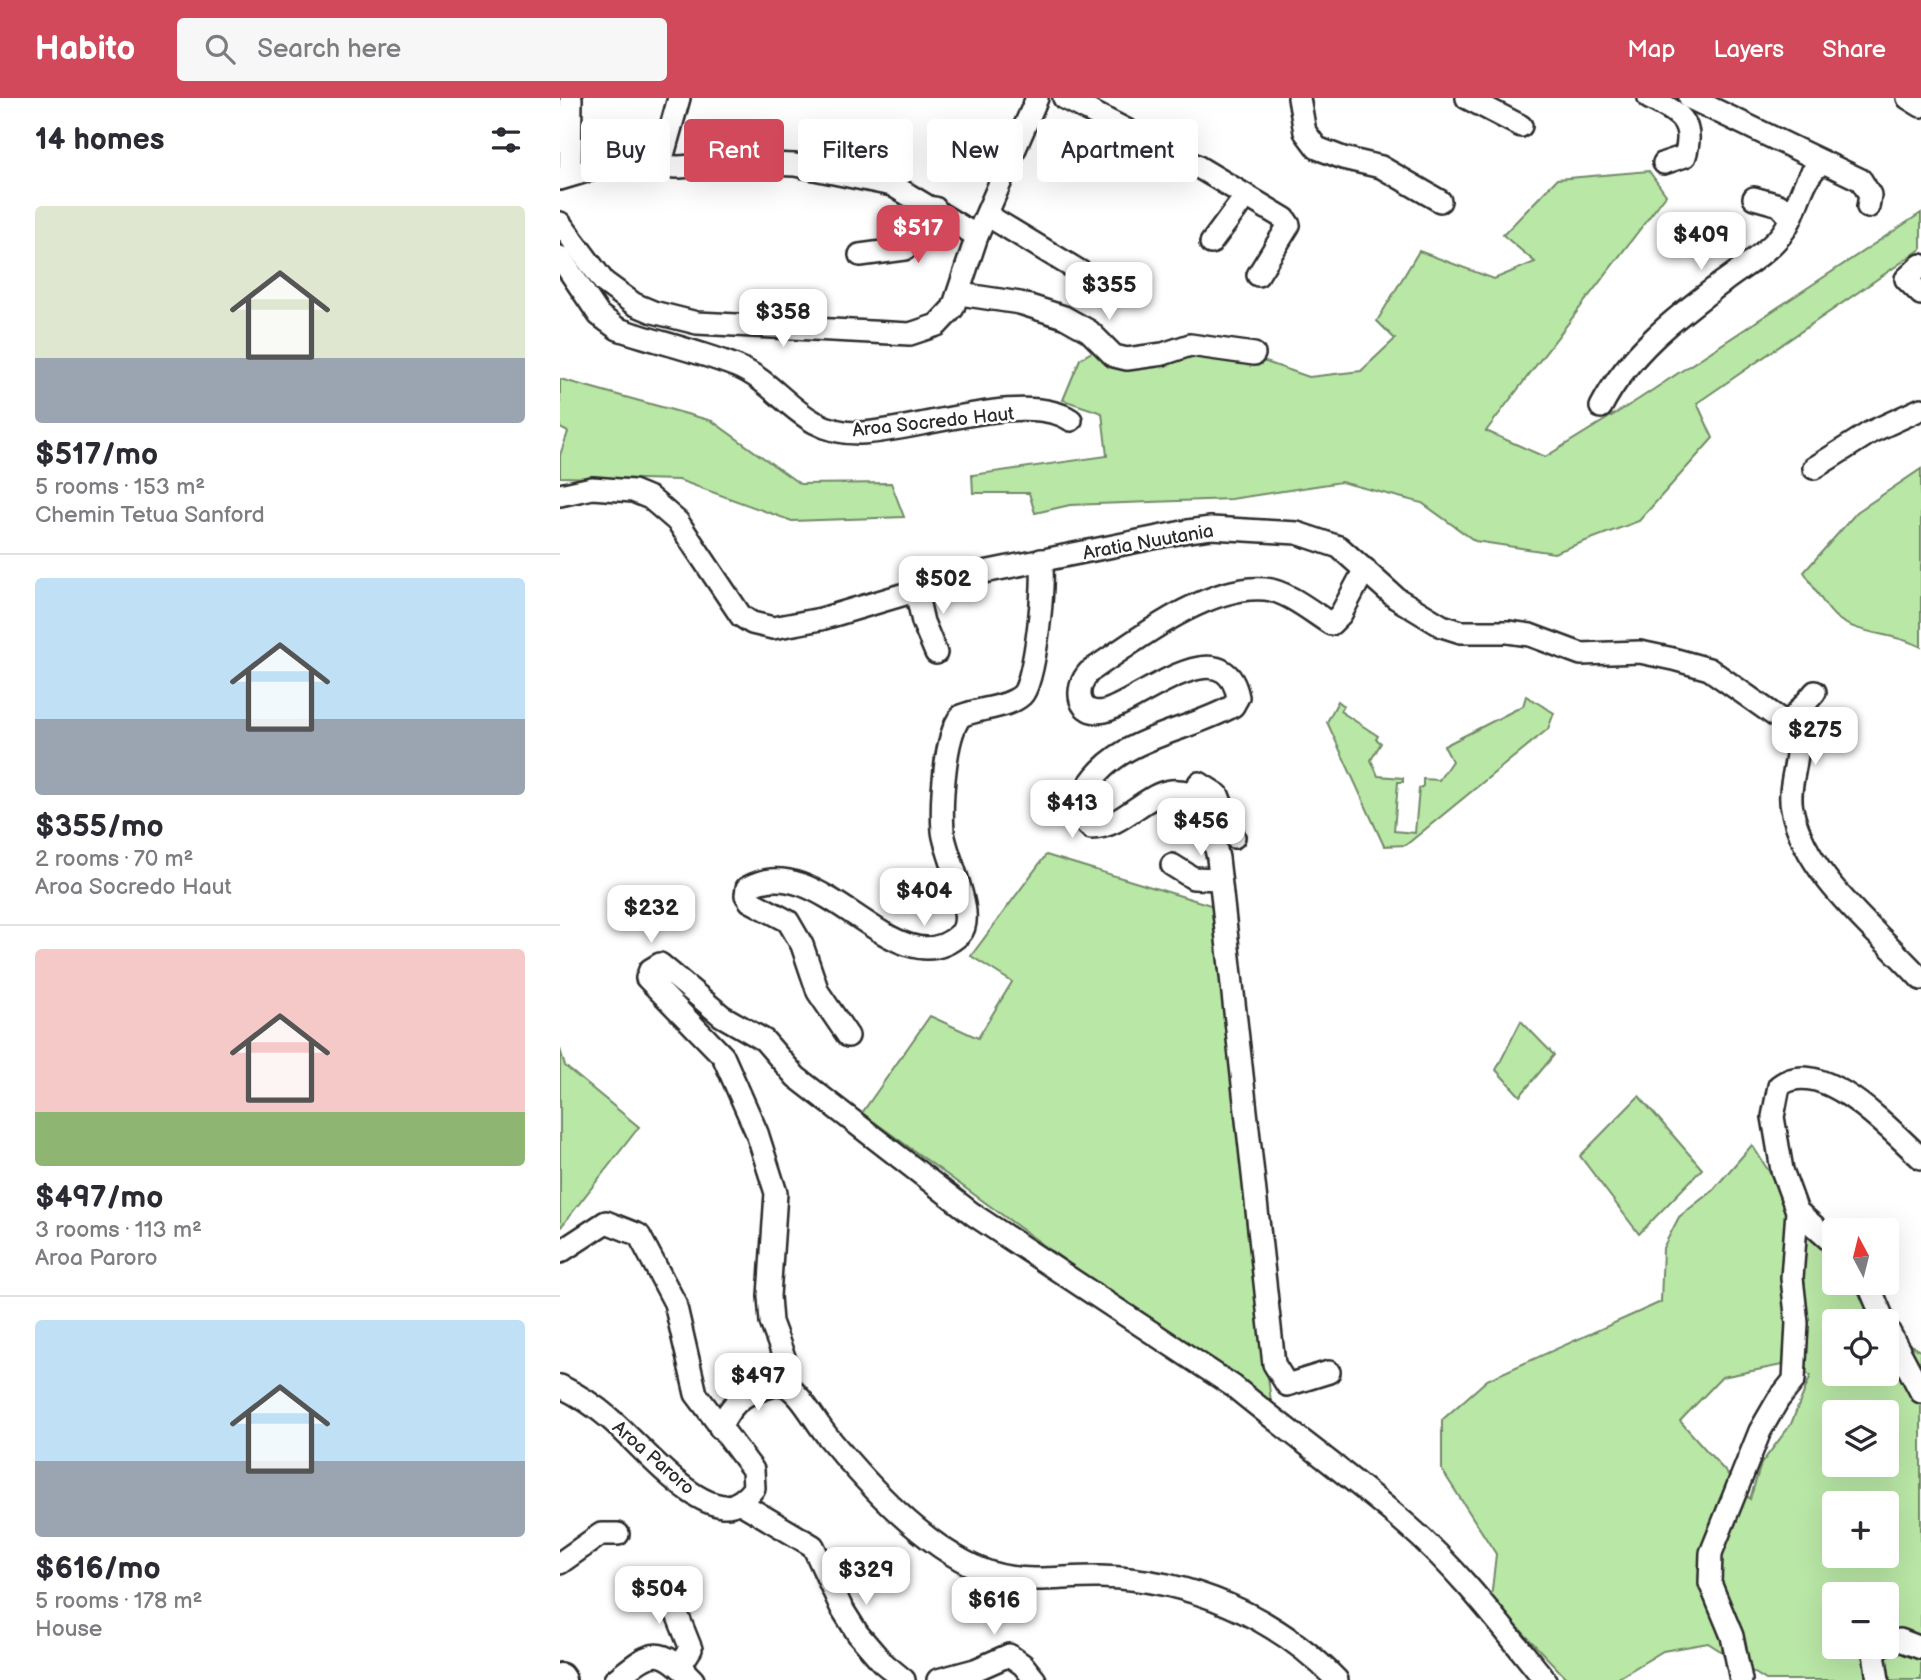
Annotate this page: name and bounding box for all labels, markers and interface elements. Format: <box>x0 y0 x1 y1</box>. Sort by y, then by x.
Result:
search box <box>177 18 667 81</box>
text: Habito <box>35 29 135 69</box>
icon: search <box>201 30 239 68</box>
text: Search here <box>257 34 401 65</box>
text: Map <box>1627 35 1675 64</box>
text: Layers <box>1713 35 1784 64</box>
text: Share <box>1822 35 1886 64</box>
chip: Buy <box>581 119 670 182</box>
chip: Rent <box>684 119 784 182</box>
chip: Filters <box>798 119 913 182</box>
chip: New <box>927 119 1023 182</box>
chip: Apartment <box>1037 119 1198 182</box>
icon: filters <box>487 121 525 159</box>
text: 14 homes <box>35 122 164 158</box>
pin: $517 <box>877 206 959 265</box>
pin: $409 <box>1660 212 1742 272</box>
text: $517 <box>893 214 943 242</box>
text: $409 <box>1673 221 1729 249</box>
icon: home <box>217 252 343 378</box>
pin: $355 <box>1068 262 1150 322</box>
text: $355 <box>1081 271 1137 299</box>
pin: $358 <box>742 289 824 349</box>
text: $358 <box>755 298 811 326</box>
street label: Aroa Socredo Haut <box>851 403 1015 442</box>
text: $517/mo <box>35 437 158 473</box>
text: 5 rooms · 153 m² <box>35 473 205 501</box>
text: Chemin Tetua Sanford <box>35 501 265 529</box>
street label: Aratia Nuutania <box>1081 520 1215 565</box>
pin: $502 <box>902 556 984 616</box>
text: $502 <box>915 565 971 593</box>
icon: home <box>217 624 343 750</box>
pin: $275 <box>1774 708 1856 767</box>
text: $275 <box>1788 716 1842 744</box>
pin: $413 <box>1031 780 1113 840</box>
text: $413 <box>1046 789 1098 817</box>
pin: $456 <box>1160 798 1242 858</box>
text: $456 <box>1173 807 1229 835</box>
text: $355/mo <box>35 809 164 845</box>
text: 2 rooms · 70 m² <box>35 845 194 873</box>
pin: $404 <box>883 868 965 928</box>
text: Aroa Socredo Haut <box>35 873 232 901</box>
text: $404 <box>896 877 952 905</box>
pin: $232 <box>610 886 692 945</box>
text: $232 <box>623 894 679 922</box>
icon: home <box>217 995 343 1121</box>
text: $497/mo <box>35 1180 163 1216</box>
text: 3 rooms · 113 m² <box>35 1216 202 1244</box>
north arrow <box>1822 1218 1899 1295</box>
map controls <box>1822 1218 1899 1659</box>
text: Aroa Paroro <box>35 1244 158 1272</box>
button: locate <box>1822 1309 1899 1386</box>
pin: $497 <box>717 1354 799 1413</box>
text: $497 <box>731 1362 785 1390</box>
icon: home <box>217 1366 343 1492</box>
button: layers <box>1822 1400 1899 1477</box>
street label: Aroa Paroro <box>607 1416 699 1500</box>
button: + <box>1822 1491 1899 1568</box>
pin: $329 <box>825 1548 907 1607</box>
text: $616/mo <box>35 1551 161 1587</box>
text: $329 <box>838 1556 894 1584</box>
pin: $504 <box>618 1566 700 1626</box>
text: $504 <box>631 1575 687 1603</box>
pin: $616 <box>953 1578 1035 1637</box>
button: − <box>1822 1582 1899 1659</box>
text: $616 <box>968 1586 1020 1614</box>
text: 5 rooms · 178 m² <box>35 1587 203 1615</box>
text: House <box>35 1615 102 1643</box>

